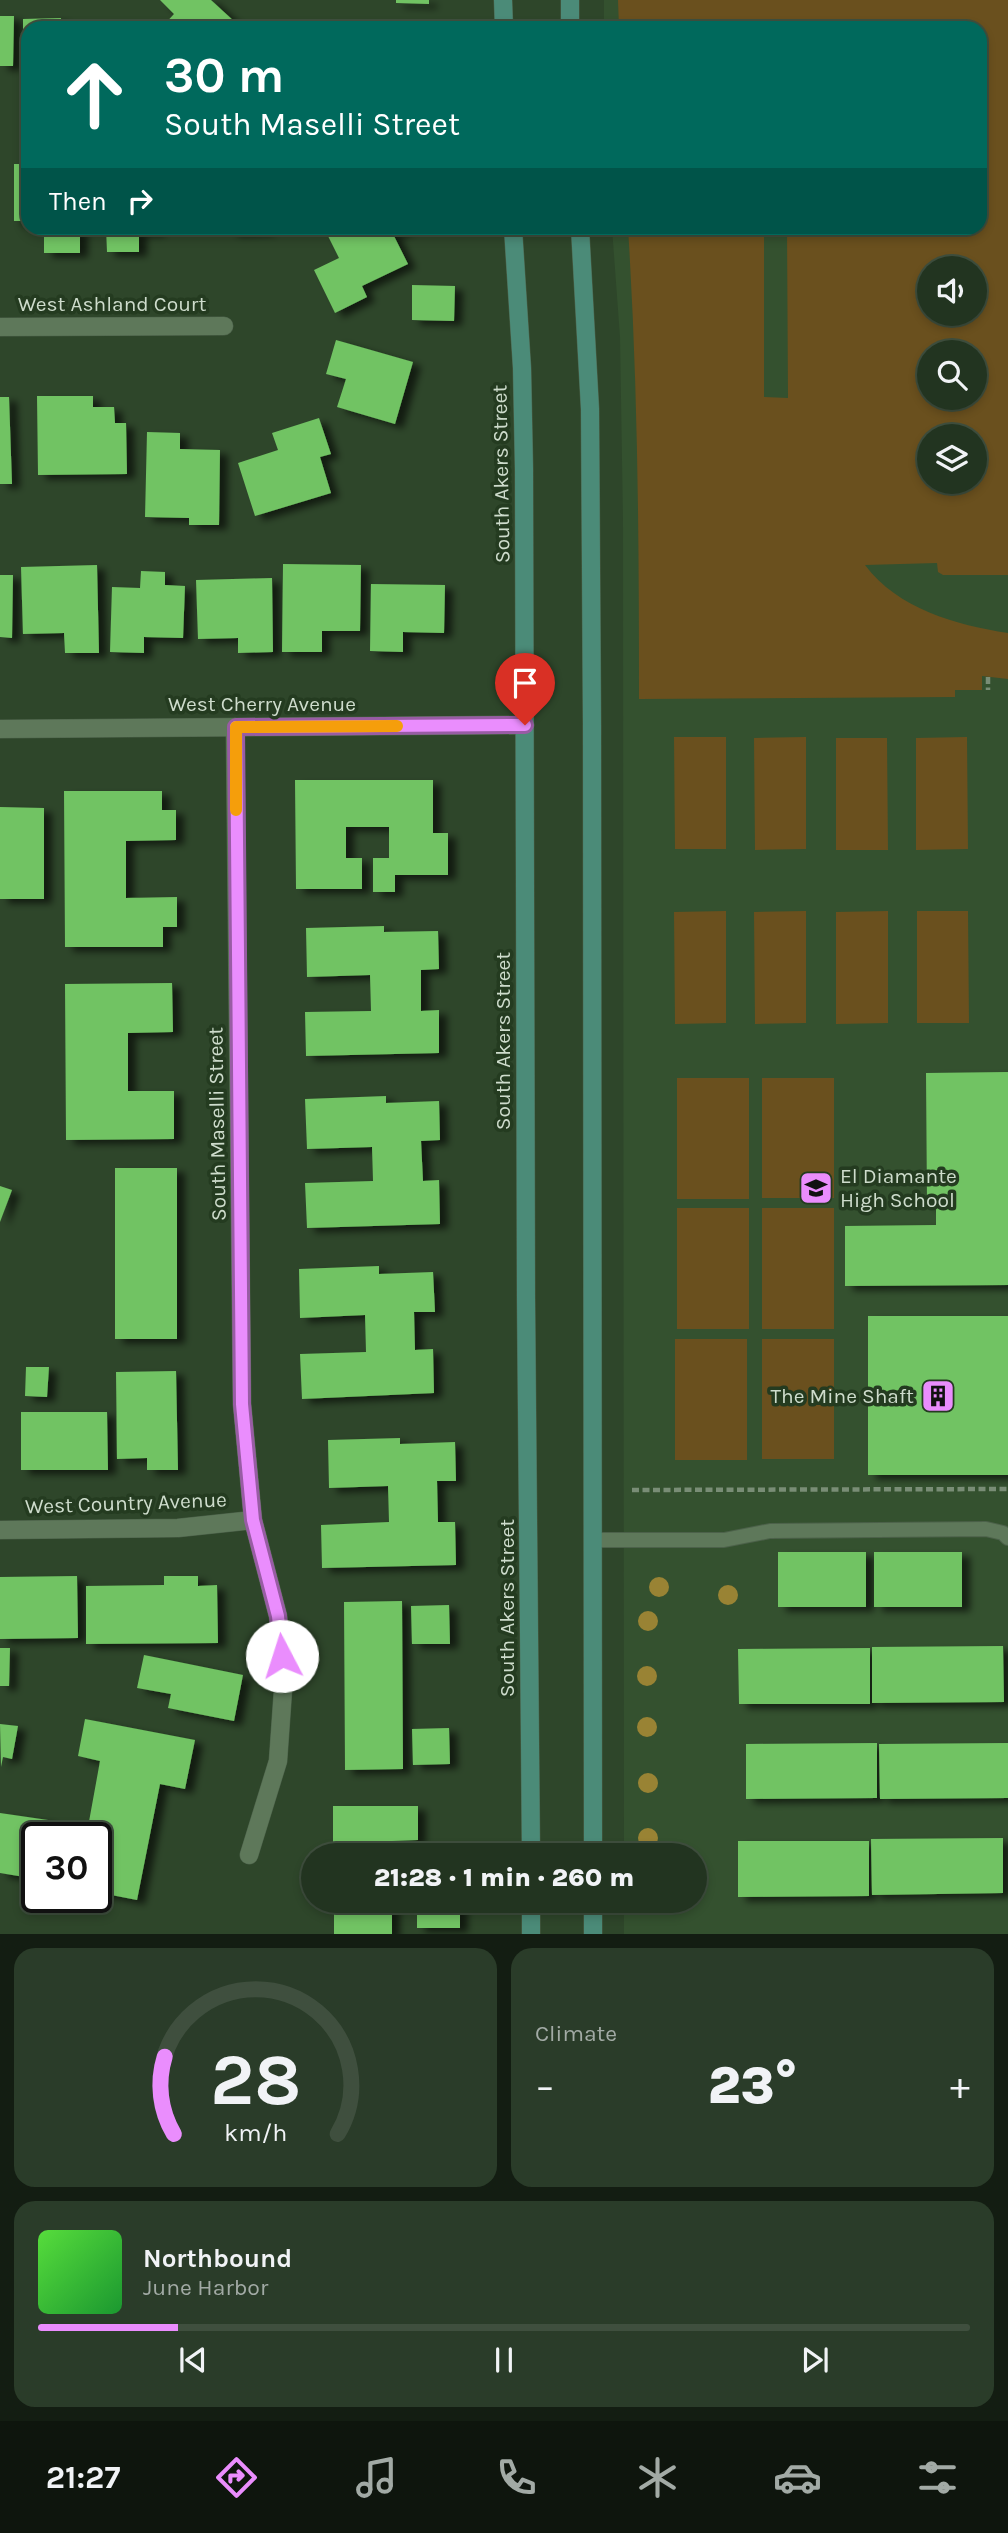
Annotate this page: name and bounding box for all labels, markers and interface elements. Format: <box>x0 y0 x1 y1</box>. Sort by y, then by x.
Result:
text: 30 m <box>164 47 284 104</box>
icon: ahead <box>49 49 140 140</box>
text: South Maselli Street <box>164 106 460 143</box>
icon: right <box>121 182 159 220</box>
text: Then <box>49 186 107 217</box>
map controls <box>917 256 987 494</box>
button: sound <box>917 256 987 326</box>
street label: West Ashland Court <box>18 292 206 316</box>
button: search <box>917 340 987 410</box>
street label: South Akers Street <box>487 385 515 563</box>
button: layers <box>917 424 987 494</box>
pin <box>495 653 555 725</box>
icon: arrive <box>506 664 544 702</box>
street label: West Cherry Avenue <box>168 692 356 716</box>
street label: South Akers Street <box>491 952 515 1130</box>
street label: South Maselli Street <box>203 1027 231 1221</box>
place label: El Diamante High School <box>840 1164 957 1212</box>
school or university icon: El Diamante High School <box>797 1169 835 1207</box>
building icon: The Mine Shaft <box>919 1377 957 1415</box>
place label: The Mine Shaft <box>771 1384 914 1408</box>
street label: West Country Avenue <box>25 1487 227 1519</box>
street label: South Akers Street <box>495 1519 519 1697</box>
position arrow <box>245 1619 319 1693</box>
speed limit sign: 30 <box>21 1822 112 1913</box>
text: 21:28 · 1 min · 260 m <box>374 1862 634 1893</box>
text: Climate <box>535 2020 617 2047</box>
text: 28 <box>210 2037 301 2122</box>
text: 23° <box>708 2055 797 2116</box>
text: − <box>535 2064 555 2109</box>
text: + <box>950 2064 970 2109</box>
text: km/h <box>224 2117 287 2146</box>
text: Northbound <box>143 2243 292 2274</box>
text: June Harbor <box>143 2274 268 2301</box>
icon: previous <box>174 2341 212 2379</box>
icon: pause <box>485 2341 523 2379</box>
icon: next <box>796 2341 834 2379</box>
icon: directions <box>212 2453 261 2502</box>
icon: music <box>352 2453 401 2502</box>
icon: phone <box>492 2453 541 2502</box>
icon: climate <box>633 2453 682 2502</box>
icon: car <box>773 2453 822 2502</box>
icon: filters <box>913 2453 962 2502</box>
text: 21:27 <box>46 2459 120 2496</box>

